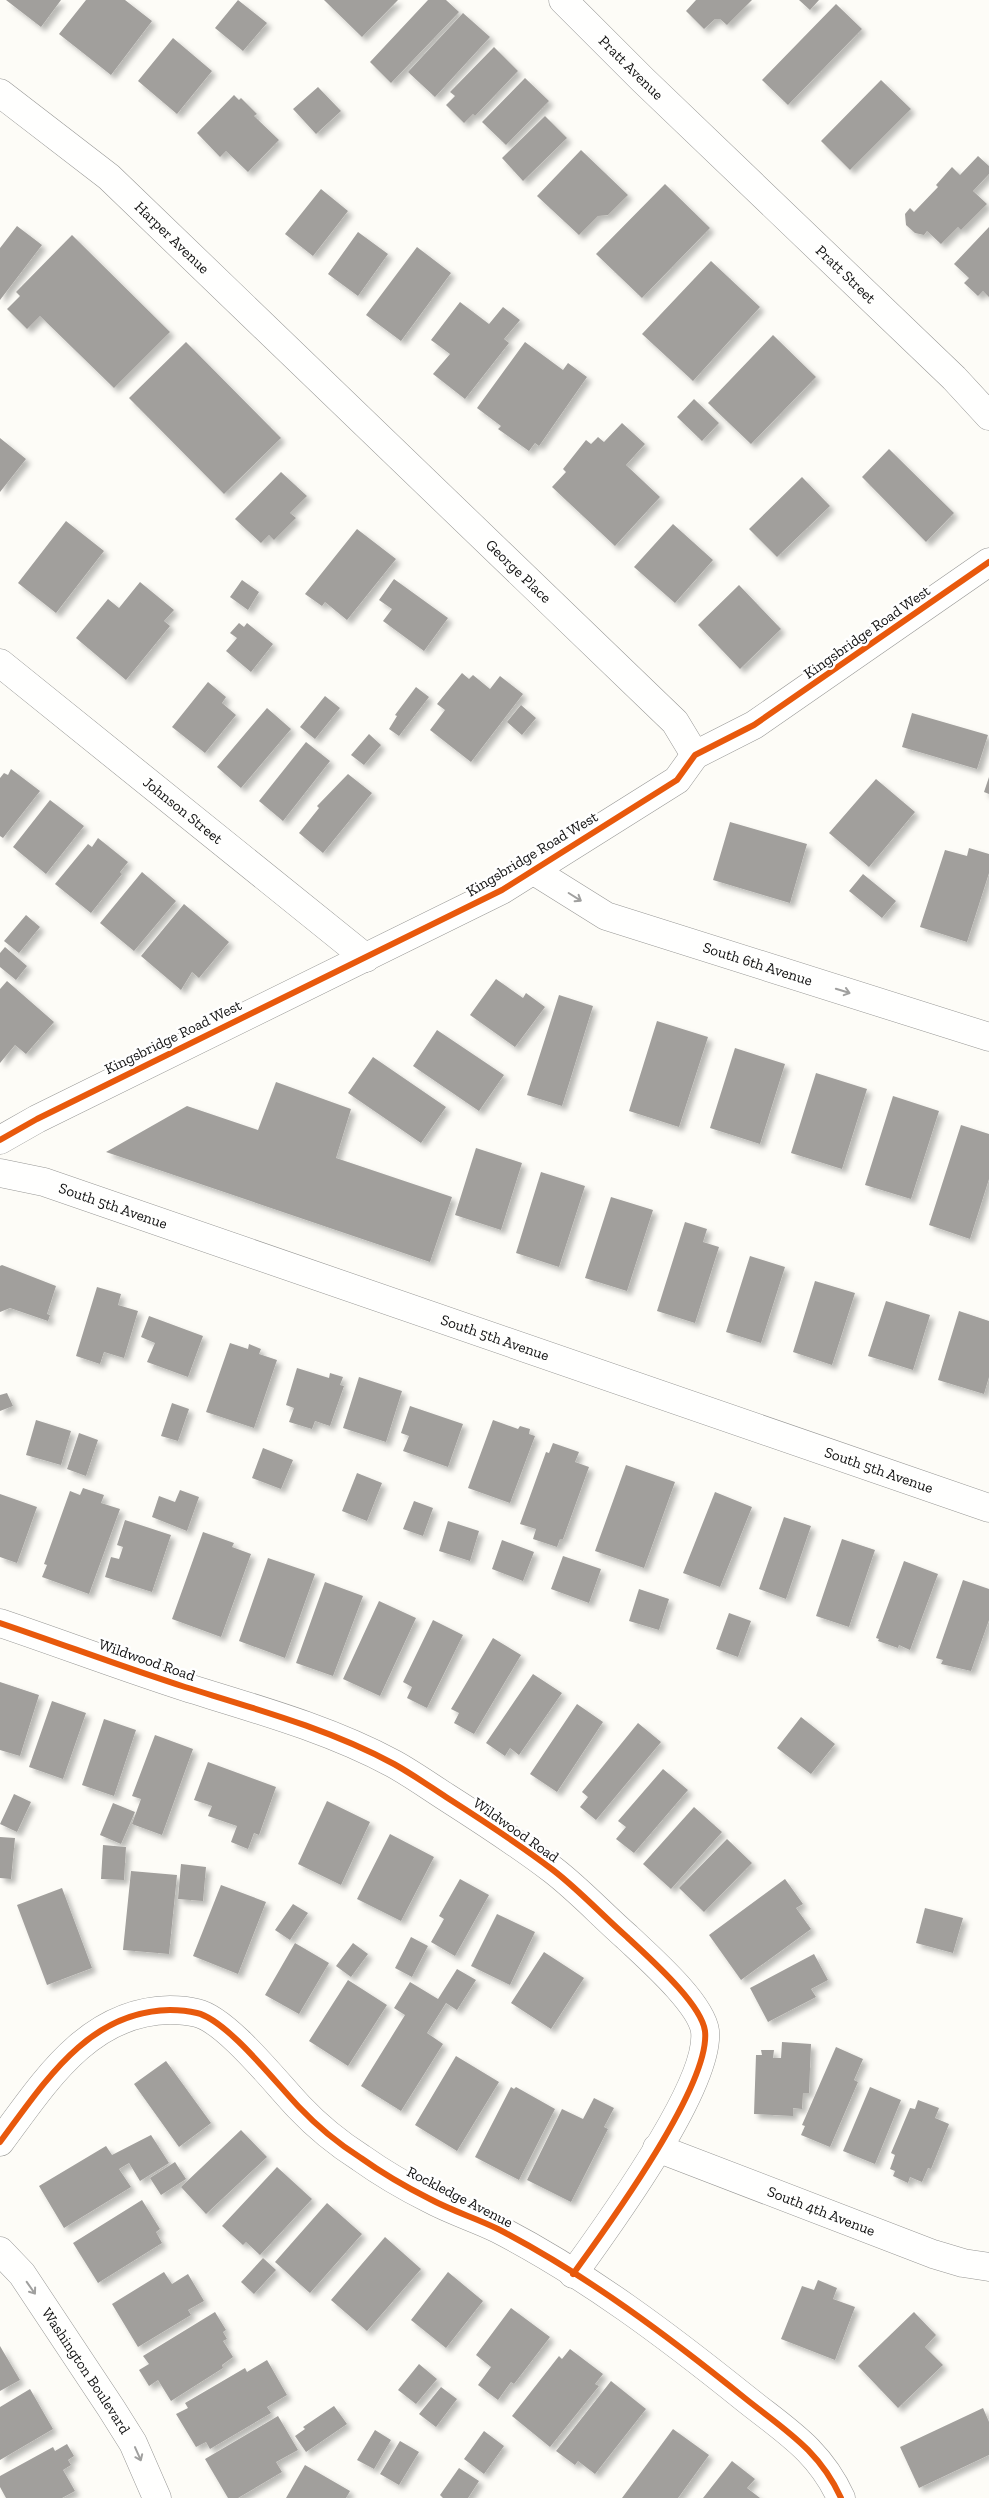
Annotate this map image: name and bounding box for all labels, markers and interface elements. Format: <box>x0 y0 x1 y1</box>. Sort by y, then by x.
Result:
street label: Pratt Avenue <box>595 32 667 104</box>
street label: Harper Avenue <box>131 198 213 278</box>
street label: Pratt Street <box>812 241 880 308</box>
street label: George Place <box>482 536 555 607</box>
street label: Kingsbridge Road West <box>800 581 934 682</box>
street label: Johnson Street <box>140 773 227 848</box>
street label: Kingsbridge Road West <box>463 807 601 900</box>
one-way arrow <box>568 892 582 902</box>
street label: South 6th Avenue <box>701 938 815 990</box>
one-way arrow <box>835 986 851 996</box>
street label: Kingsbridge Road West <box>102 996 245 1078</box>
street label: South 5th Avenue <box>57 1179 170 1233</box>
street label: South 5th Avenue <box>438 1311 552 1365</box>
street label: South 5th Avenue <box>822 1443 935 1497</box>
street label: Wildwood Road <box>96 1635 198 1685</box>
street label: Wildwood Road <box>470 1794 563 1867</box>
street label: Rockledge Avenue <box>404 2163 516 2231</box>
street label: South 4th Avenue <box>765 2182 878 2240</box>
one-way arrow <box>26 2280 36 2294</box>
street label: Washington Boulevard <box>38 2304 134 2438</box>
one-way arrow <box>133 2446 143 2461</box>

